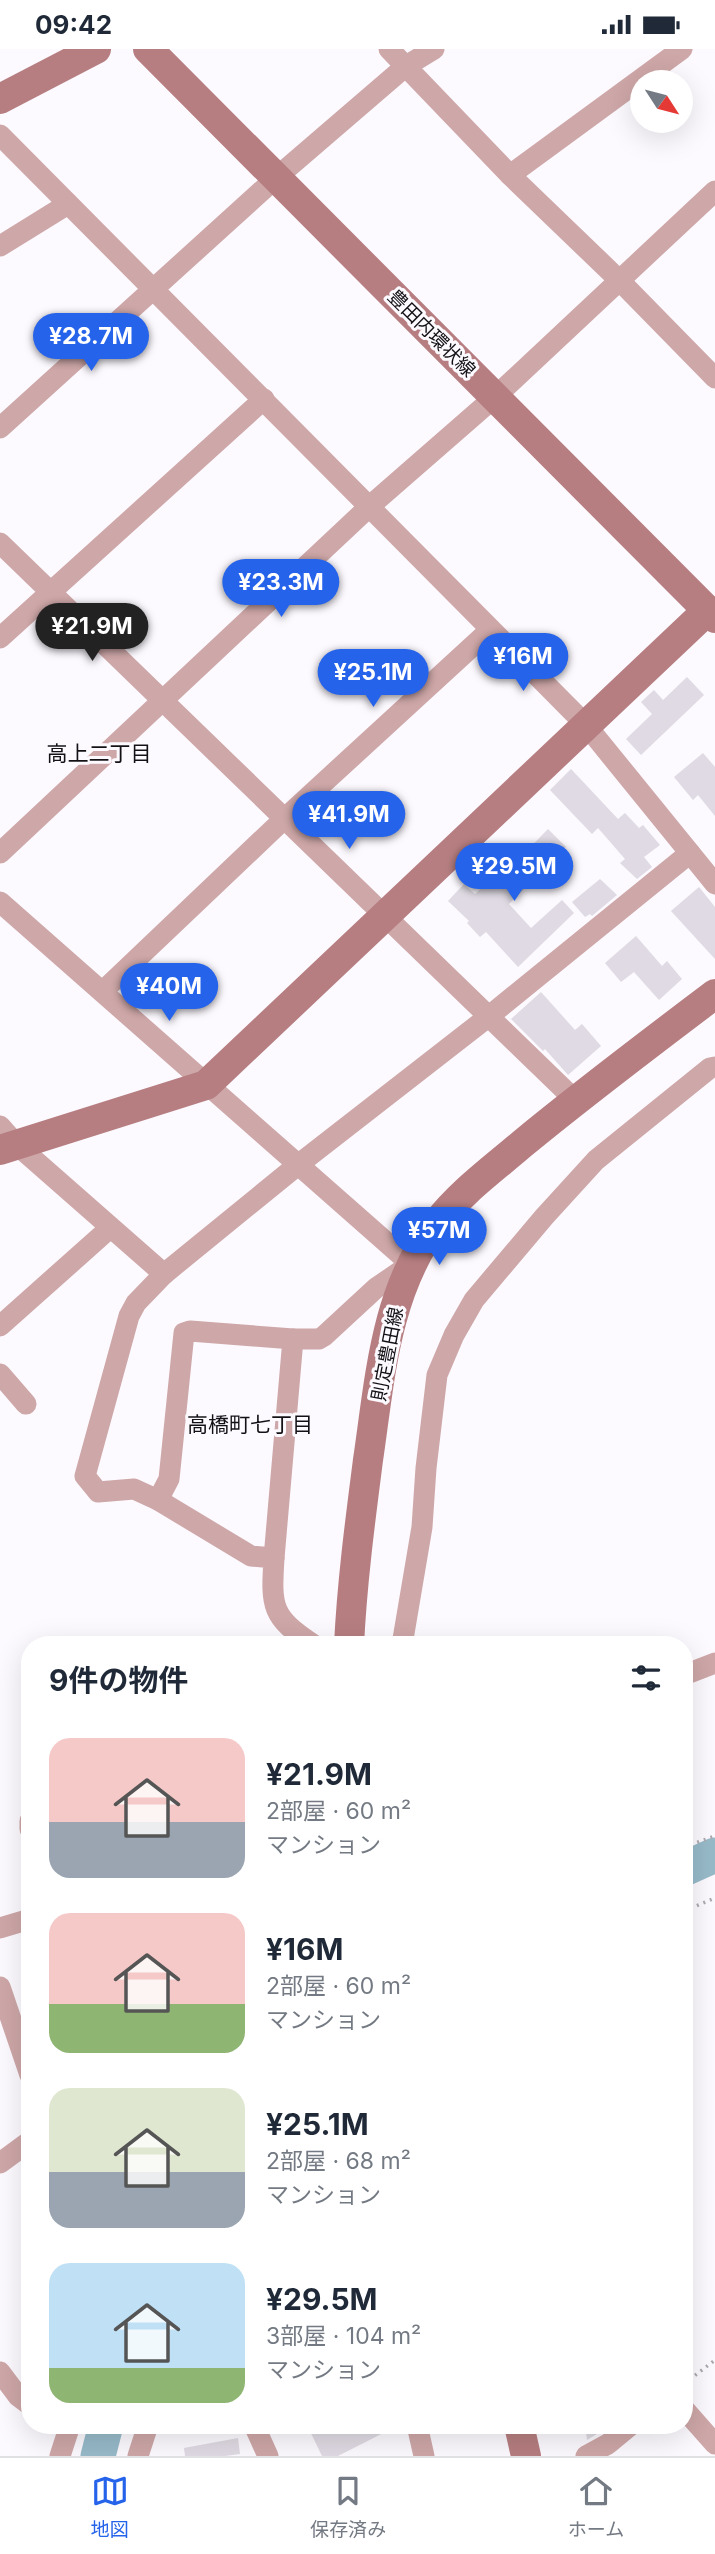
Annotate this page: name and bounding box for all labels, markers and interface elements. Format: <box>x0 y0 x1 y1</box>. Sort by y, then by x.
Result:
text: 09:42 <box>35 9 112 40</box>
north arrow <box>630 70 693 133</box>
map controls <box>630 70 693 133</box>
street label: 豊田内環状線 <box>383 285 480 382</box>
pin: ¥28.7M <box>34 313 148 373</box>
text: ¥28.7M <box>49 322 133 350</box>
pin: ¥23.3M <box>224 559 338 619</box>
text: ¥23.3M <box>238 568 324 596</box>
pin: ¥21.9M <box>35 603 149 663</box>
text: ¥21.9M <box>51 612 133 640</box>
pin: ¥16M <box>482 633 564 693</box>
text: ¥16M <box>493 642 553 670</box>
pin: ¥25.1M <box>316 649 430 709</box>
text: ¥25.1M <box>334 658 412 686</box>
district label: 高上二丁目 <box>47 741 152 766</box>
pin: ¥41.9M <box>292 791 406 851</box>
text: ¥41.9M <box>308 800 390 828</box>
pin: ¥29.5M <box>457 843 571 903</box>
text: ¥29.5M <box>471 852 557 880</box>
pin: ¥40M <box>128 963 210 1023</box>
text: ¥40M <box>136 972 202 1000</box>
pin: ¥57M <box>398 1207 480 1267</box>
text: ¥57M <box>408 1216 470 1244</box>
street label: 則定豊田線 <box>367 1305 408 1403</box>
district label: 高橋町七丁目 <box>187 1412 313 1437</box>
icon: filters <box>627 1659 665 1697</box>
text: 9件の物件 <box>49 1662 188 1698</box>
text: ¥21.9M <box>266 1756 372 1792</box>
icon: home <box>105 1766 189 1850</box>
text: 2部屋 · 60 m² <box>266 1797 411 1825</box>
text: マンション <box>266 1831 381 1859</box>
text: ¥16M <box>266 1931 343 1967</box>
icon: home <box>105 1941 189 2025</box>
text: 2部屋 · 60 m² <box>266 1972 411 2000</box>
text: マンション <box>266 2006 381 2034</box>
text: ¥25.1M <box>266 2106 369 2142</box>
icon: home <box>105 2116 189 2200</box>
text: 2部屋 · 68 m² <box>266 2147 411 2175</box>
text: マンション <box>266 2181 381 2209</box>
text: ¥29.5M <box>266 2281 378 2317</box>
icon: home <box>105 2291 189 2375</box>
text: 3部屋 · 104 m² <box>266 2322 421 2350</box>
text: マンション <box>266 2356 381 2384</box>
tab: 地図 <box>91 2472 129 2541</box>
tab: 保存済み <box>310 2472 386 2541</box>
tab: ホーム <box>568 2472 624 2541</box>

